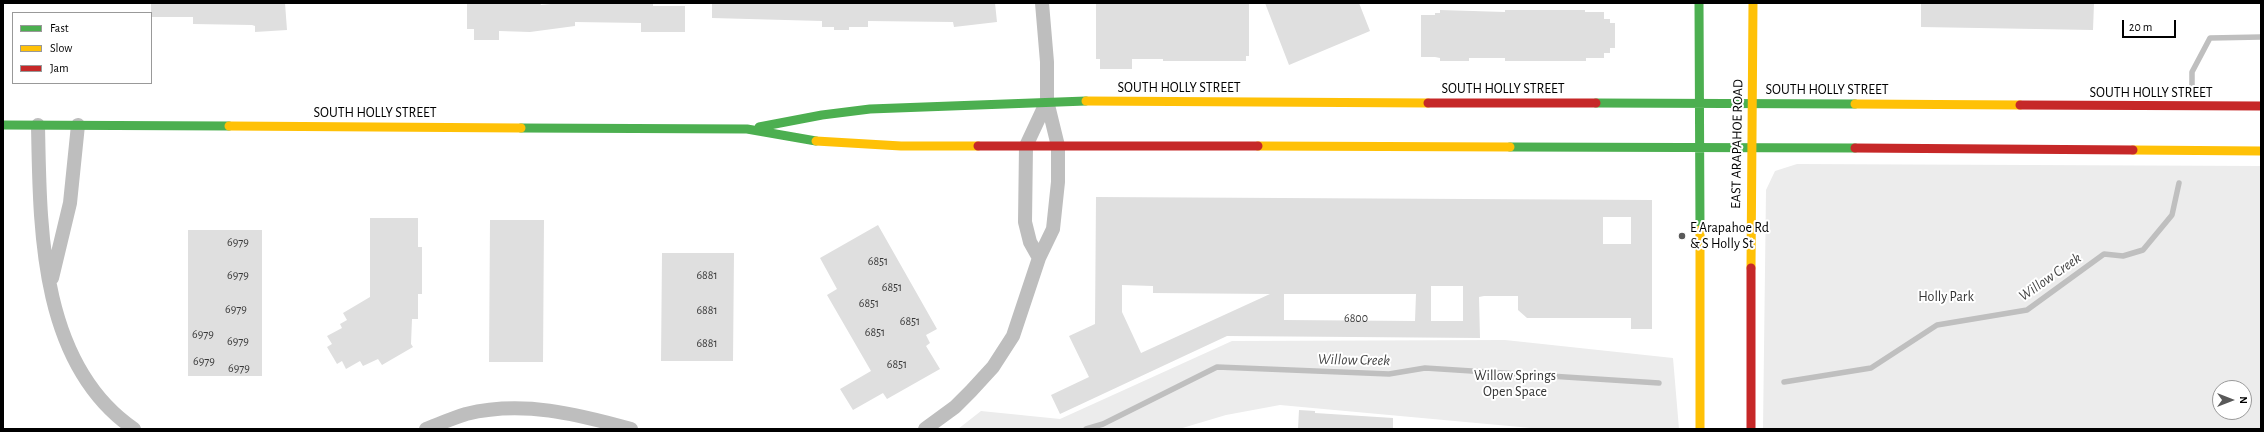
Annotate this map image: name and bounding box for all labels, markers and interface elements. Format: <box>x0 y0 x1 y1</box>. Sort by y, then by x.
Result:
legend <box>12 12 152 84</box>
scale bar <box>2124 12 2178 38</box>
text: 20 m <box>2129 21 2152 33</box>
text: Fast <box>50 22 69 34</box>
text: Slow <box>50 42 72 54</box>
text: Jam <box>50 62 69 74</box>
street label: EAST ARAPAHOE ROAD <box>1727 79 1747 209</box>
street label: SOUTH HOLLY STREET <box>1117 80 1241 96</box>
street label: SOUTH HOLLY STREET <box>1441 81 1565 97</box>
street label: SOUTH HOLLY STREET <box>1765 82 1889 98</box>
street label: SOUTH HOLLY STREET <box>2089 85 2213 101</box>
street label: SOUTH HOLLY STREET <box>313 105 437 121</box>
place label: E Arapahoe Rd & S Holly St <box>1690 220 1769 252</box>
marker: E Arapahoe Rd & S Holly St <box>1677 231 1687 241</box>
house number: 6979 <box>227 235 249 249</box>
water label: Willow Creek <box>2015 249 2085 305</box>
house number: 6851 <box>868 254 888 268</box>
house number: 6979 <box>227 268 249 282</box>
house number: 6881 <box>696 268 718 282</box>
house number: 6851 <box>882 280 902 294</box>
park label: Holly Park <box>1918 289 1974 305</box>
house number: 6851 <box>859 296 879 310</box>
house number: 6979 <box>225 302 247 316</box>
house number: 6881 <box>696 303 718 317</box>
house number: 6800 <box>1344 311 1368 325</box>
house number: 6851 <box>900 314 920 328</box>
house number: 6851 <box>865 325 885 339</box>
house number: 6979 <box>192 327 214 341</box>
house number: 6979 <box>227 334 249 348</box>
house number: 6881 <box>696 336 718 350</box>
water label: Willow Creek <box>1318 350 1390 370</box>
house number: 6979 <box>193 354 215 368</box>
house number: 6851 <box>887 357 907 371</box>
house number: 6979 <box>228 361 250 375</box>
park label: Willow Springs Open Space <box>1474 368 1556 400</box>
north arrow <box>2212 380 2252 420</box>
text: N <box>2238 396 2249 404</box>

